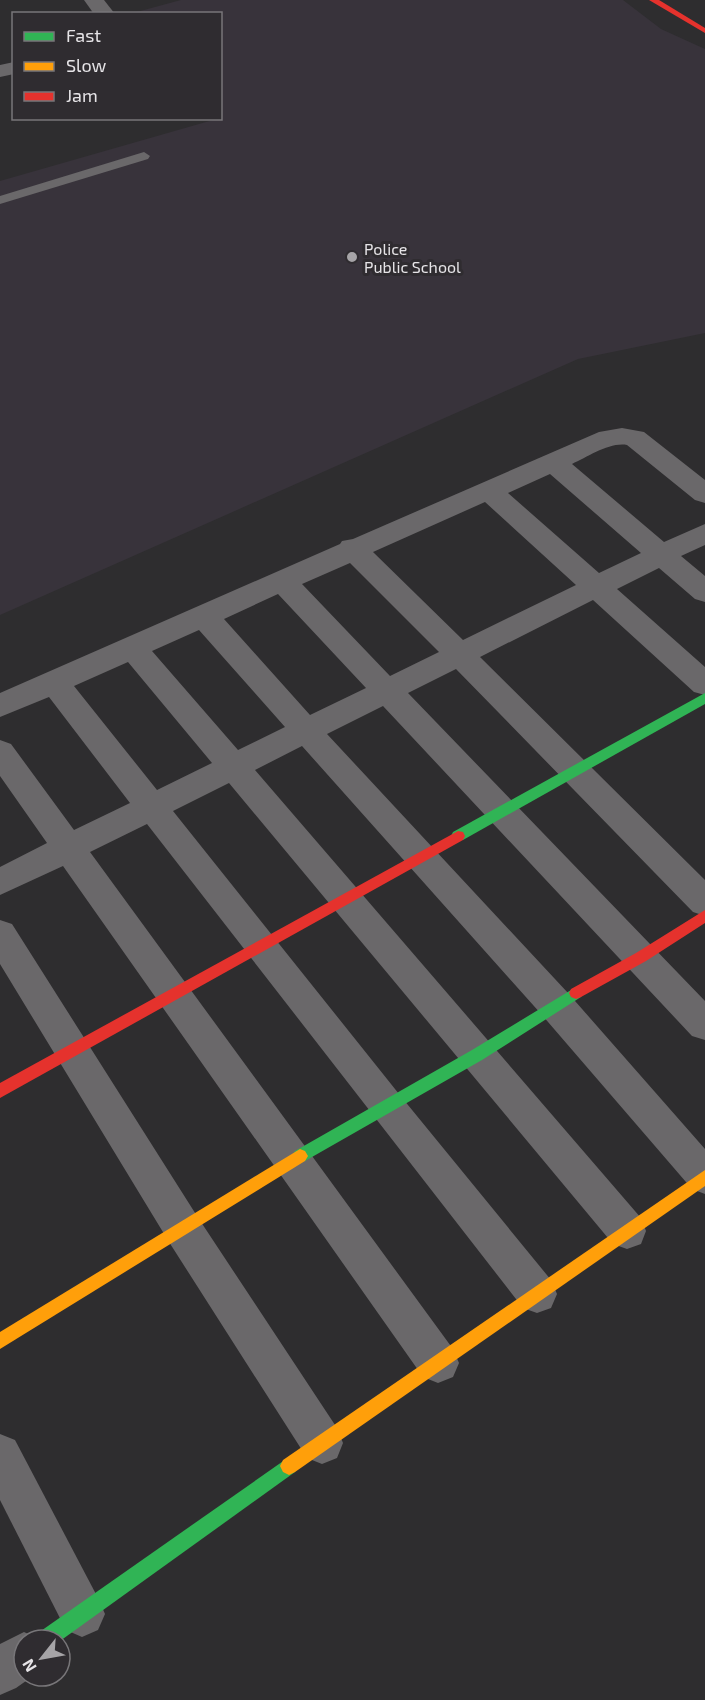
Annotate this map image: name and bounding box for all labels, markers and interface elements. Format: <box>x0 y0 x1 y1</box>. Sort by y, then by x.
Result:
legend <box>12 12 222 120</box>
text: Fast <box>66 24 101 46</box>
text: Slow <box>66 54 107 76</box>
text: Jam <box>66 84 98 106</box>
place label: Police Public School <box>364 239 461 276</box>
marker: Police Public School <box>345 250 359 264</box>
north arrow <box>12 1628 72 1688</box>
text: N <box>18 1656 40 1676</box>

